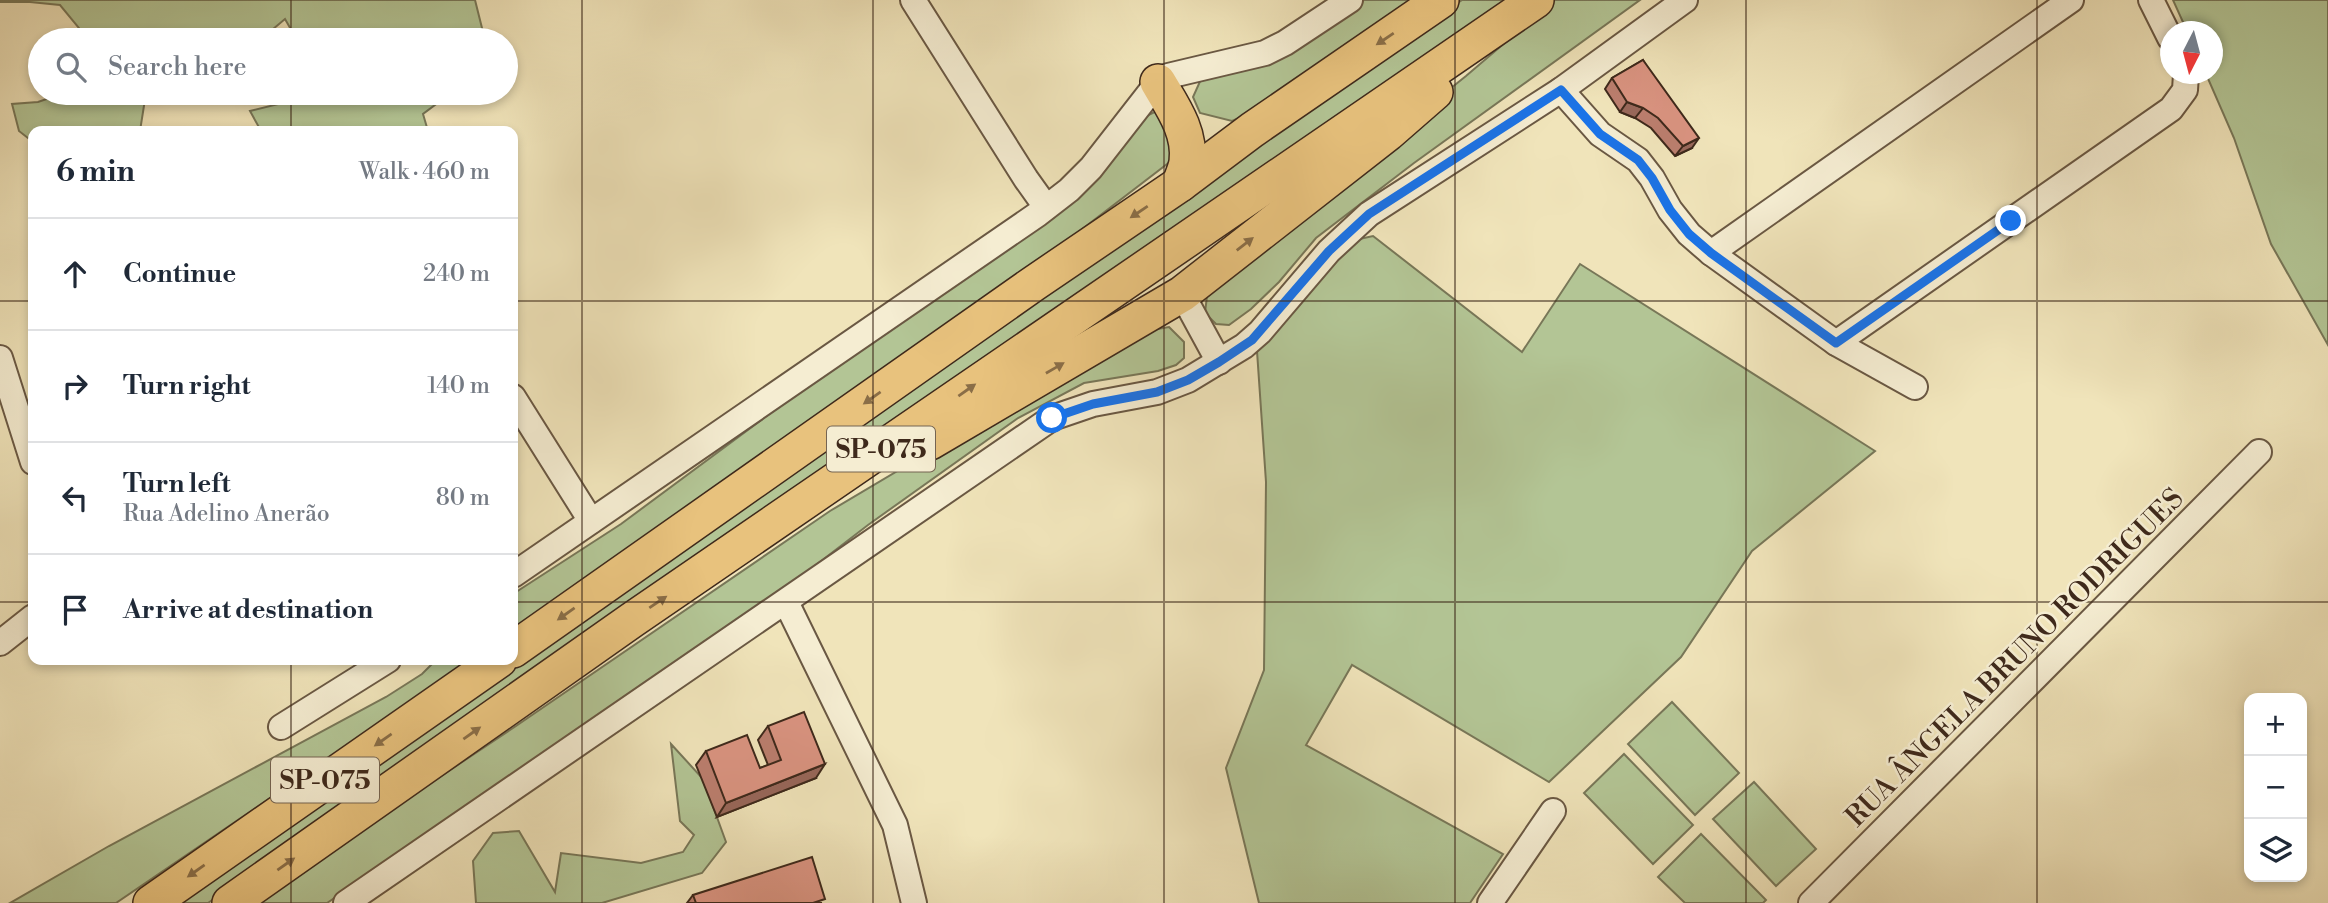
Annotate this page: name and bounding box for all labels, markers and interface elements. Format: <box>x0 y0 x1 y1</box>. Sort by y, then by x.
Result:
north arrow <box>2160 21 2223 84</box>
search box <box>28 28 518 105</box>
one-way arrow <box>1376 32 1394 46</box>
icon: search <box>52 48 90 86</box>
text: Search here <box>108 51 247 83</box>
text: 6 min <box>56 153 135 191</box>
text: Walk · 460 m <box>359 158 490 186</box>
one-way arrow <box>1130 205 1148 219</box>
route end <box>1995 205 2026 236</box>
one-way arrow <box>1236 237 1254 252</box>
icon: ahead <box>56 255 94 293</box>
text: Continue <box>123 258 236 290</box>
text: 240 m <box>423 260 490 288</box>
one-way arrow <box>1045 362 1065 374</box>
icon: right <box>56 367 94 405</box>
text: Turn right <box>123 370 251 402</box>
text: 140 m <box>427 372 490 400</box>
one-way arrow <box>958 383 976 397</box>
one-way arrow <box>863 391 881 405</box>
route start <box>1036 402 1067 433</box>
road number: SP-075 <box>827 426 935 471</box>
text: Turn left <box>123 468 231 500</box>
icon: left <box>56 479 94 517</box>
street label: RUA ÂNGELA BRUNO RODRIGUES <box>1837 480 2192 835</box>
text: 80 m <box>436 484 490 512</box>
text: Rua Adelino Anerão <box>123 500 330 528</box>
icon: arrive <box>56 591 94 629</box>
text: Arrive at destination <box>123 594 373 626</box>
one-way arrow <box>649 595 667 609</box>
one-way arrow <box>557 607 575 621</box>
map controls <box>2244 693 2307 882</box>
button: + <box>2244 693 2307 756</box>
one-way arrow <box>463 726 481 740</box>
one-way arrow <box>373 733 392 746</box>
button: − <box>2244 756 2307 819</box>
road number: SP-075 <box>271 758 379 802</box>
button: layers <box>2244 819 2307 882</box>
one-way arrow <box>277 857 295 871</box>
one-way arrow <box>187 864 205 878</box>

